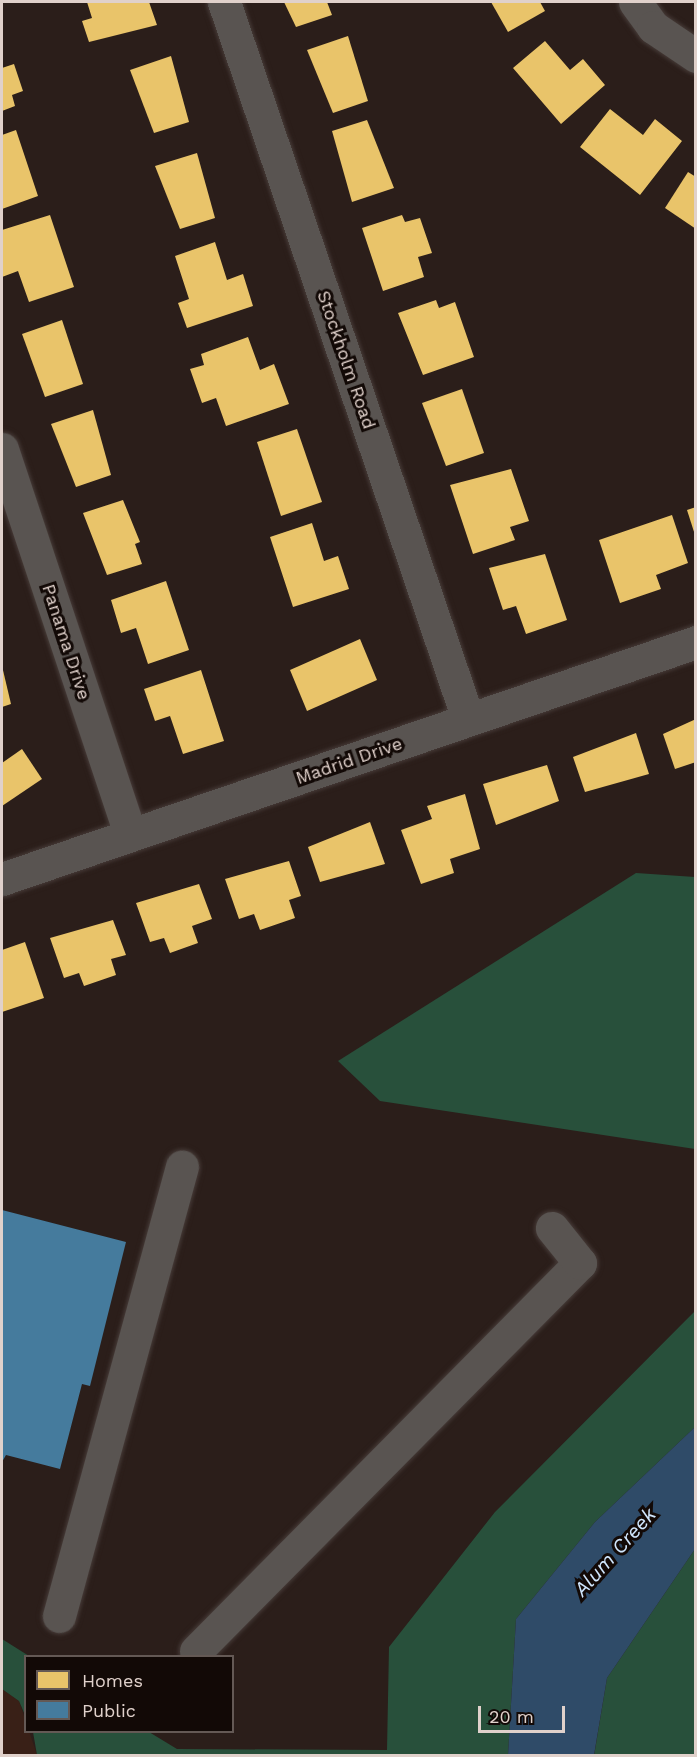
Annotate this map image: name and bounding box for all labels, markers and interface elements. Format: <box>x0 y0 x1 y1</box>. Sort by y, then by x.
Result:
street label: Stockholm Road <box>312 288 380 432</box>
street label: Panama Drive <box>37 581 95 703</box>
street label: Madrid Drive <box>293 733 405 789</box>
water label: Alum Creek <box>569 1503 661 1601</box>
legend <box>24 1655 234 1733</box>
text: Homes <box>82 1670 143 1691</box>
scale bar <box>481 1694 568 1732</box>
text: Public <box>82 1700 136 1721</box>
text: 20 m <box>489 1706 534 1727</box>

